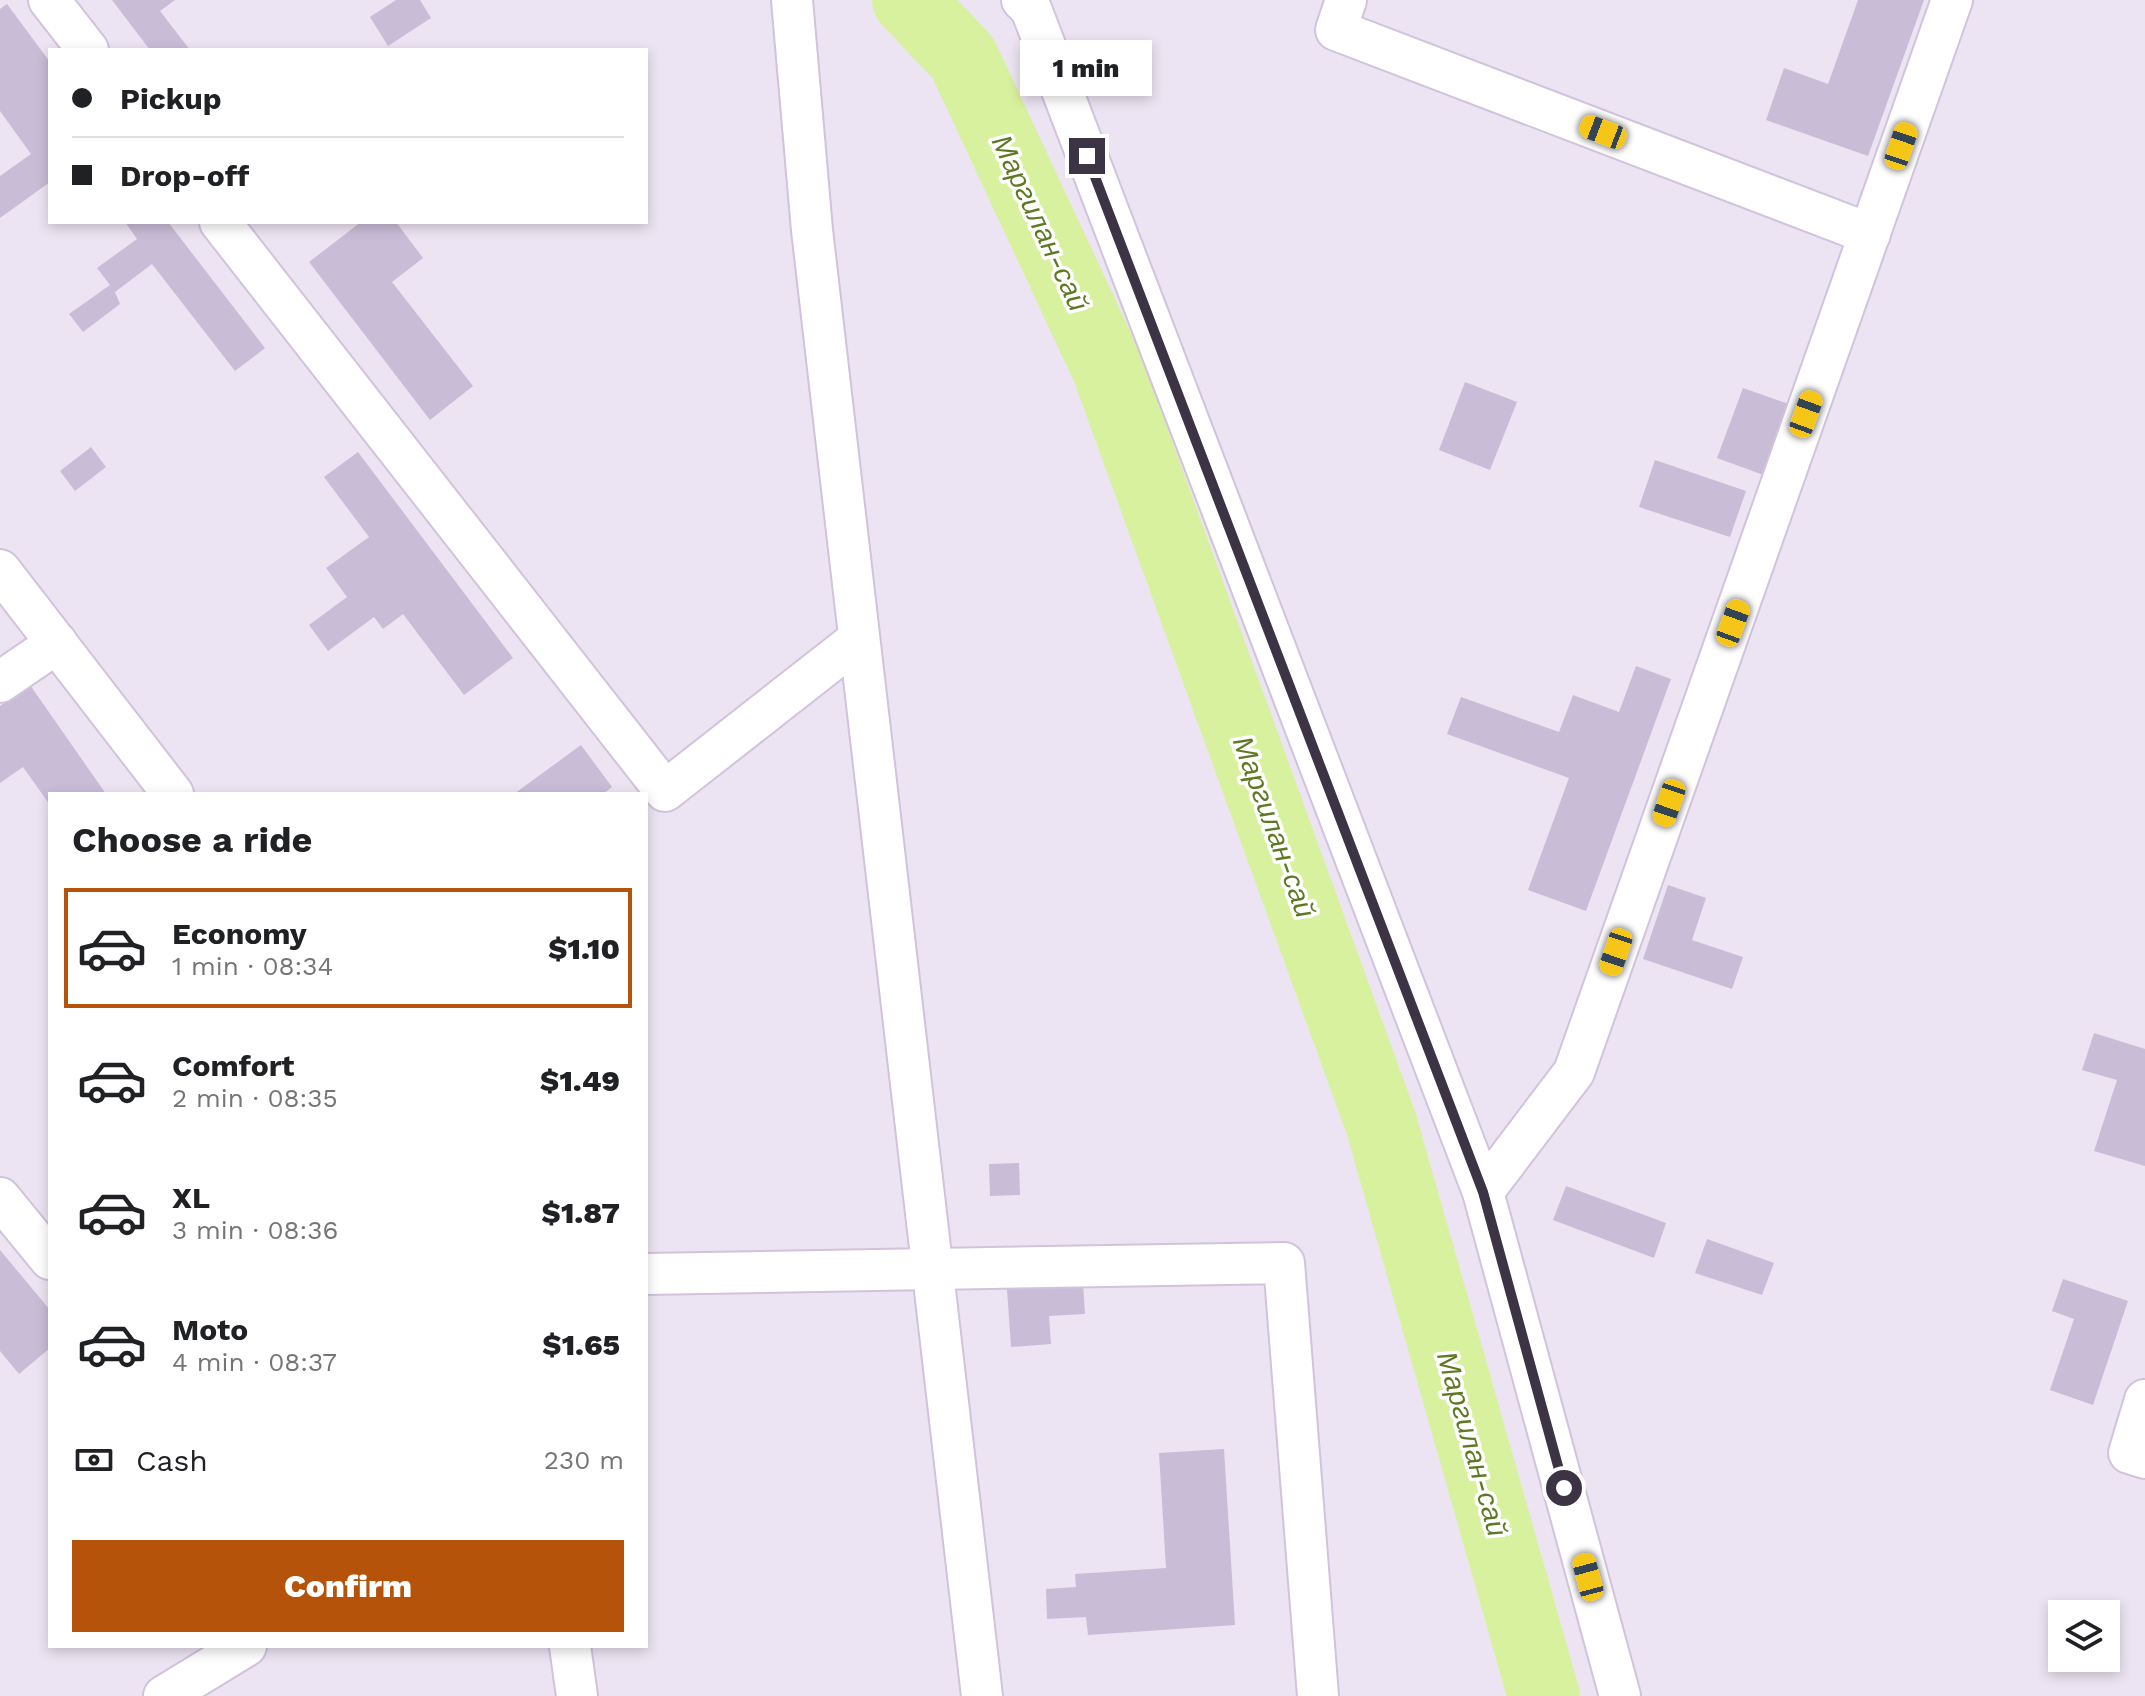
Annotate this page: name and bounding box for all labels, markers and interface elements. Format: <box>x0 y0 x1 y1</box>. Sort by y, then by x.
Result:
callout: 1 min <box>1021 40 1153 96</box>
text: 1 min <box>1053 53 1119 83</box>
text: Pickup <box>120 81 222 116</box>
car <box>1576 112 1630 152</box>
car <box>1882 119 1920 173</box>
water label: Маргилан-сай <box>985 130 1095 317</box>
route end <box>1069 138 1105 174</box>
text: Drop-off <box>120 158 249 193</box>
car <box>1787 387 1825 441</box>
car <box>1714 596 1752 650</box>
water label: Маргилан-сай <box>1226 732 1322 922</box>
car <box>1650 776 1688 830</box>
text: Choose a ride <box>72 819 312 861</box>
icon: car <box>76 912 148 984</box>
text: Economy <box>172 916 307 951</box>
car <box>1597 925 1635 979</box>
text: $1.10 <box>548 931 620 966</box>
text: 1 min · 08:34 <box>172 951 333 981</box>
icon: car <box>76 1044 148 1116</box>
text: Comfort <box>172 1048 294 1083</box>
text: $1.49 <box>540 1063 620 1098</box>
text: 2 min · 08:35 <box>172 1083 338 1113</box>
icon: car <box>76 1176 148 1248</box>
text: XL <box>172 1180 210 1215</box>
text: $1.87 <box>542 1195 620 1230</box>
text: 3 min · 08:36 <box>172 1215 338 1245</box>
icon: car <box>76 1308 148 1380</box>
text: Moto <box>172 1312 248 1347</box>
text: $1.65 <box>542 1327 620 1362</box>
text: 4 min · 08:37 <box>172 1347 337 1377</box>
water label: Маргилан-сай <box>1430 1348 1514 1540</box>
icon: cash <box>72 1438 116 1482</box>
text: Cash <box>136 1443 208 1478</box>
text: 230 m <box>544 1445 624 1475</box>
route start <box>1546 1470 1582 1506</box>
button: Confirm <box>72 1540 624 1632</box>
car <box>1570 1551 1606 1603</box>
map controls <box>2048 1600 2120 1672</box>
button: layers <box>2048 1600 2120 1672</box>

